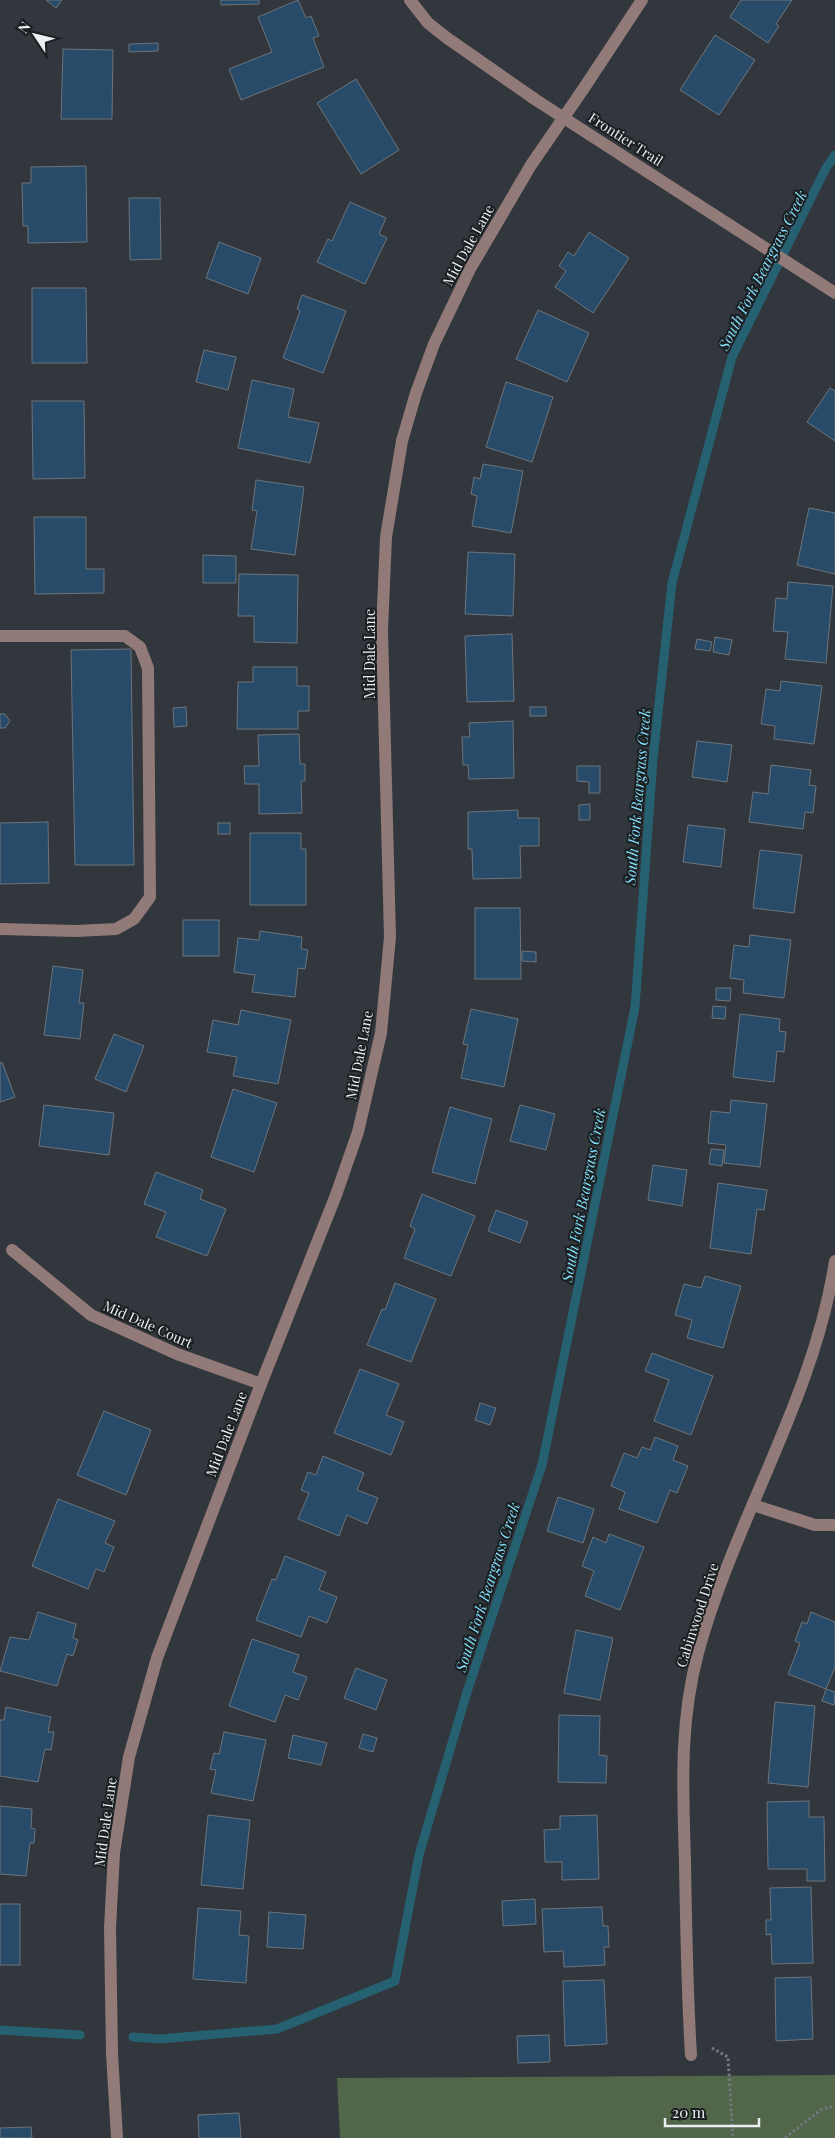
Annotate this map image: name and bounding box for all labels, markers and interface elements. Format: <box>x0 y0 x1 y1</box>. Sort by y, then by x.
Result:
north arrow <box>10 10 60 60</box>
text: N <box>13 18 35 37</box>
street label: Frontier Trail <box>585 108 667 170</box>
water label: South Fork Beargrass Creek <box>712 186 811 354</box>
street label: Mid Dale Lane <box>438 201 498 289</box>
street label: Mid Dale Lane <box>360 609 379 699</box>
water label: South Fork Beargrass Creek <box>619 708 655 887</box>
street label: Mid Dale Lane <box>341 1009 377 1101</box>
water label: South Fork Beargrass Creek <box>556 1106 610 1285</box>
street label: Mid Dale Court <box>100 1296 197 1353</box>
street label: Mid Dale Lane <box>201 1389 251 1479</box>
water label: South Fork Beargrass Creek <box>450 1500 524 1675</box>
street label: Cabinwood Drive <box>671 1560 723 1670</box>
street label: Mid Dale Lane <box>89 1776 121 1868</box>
scale bar <box>665 2096 759 2128</box>
text: 20 m <box>672 2102 706 2122</box>

